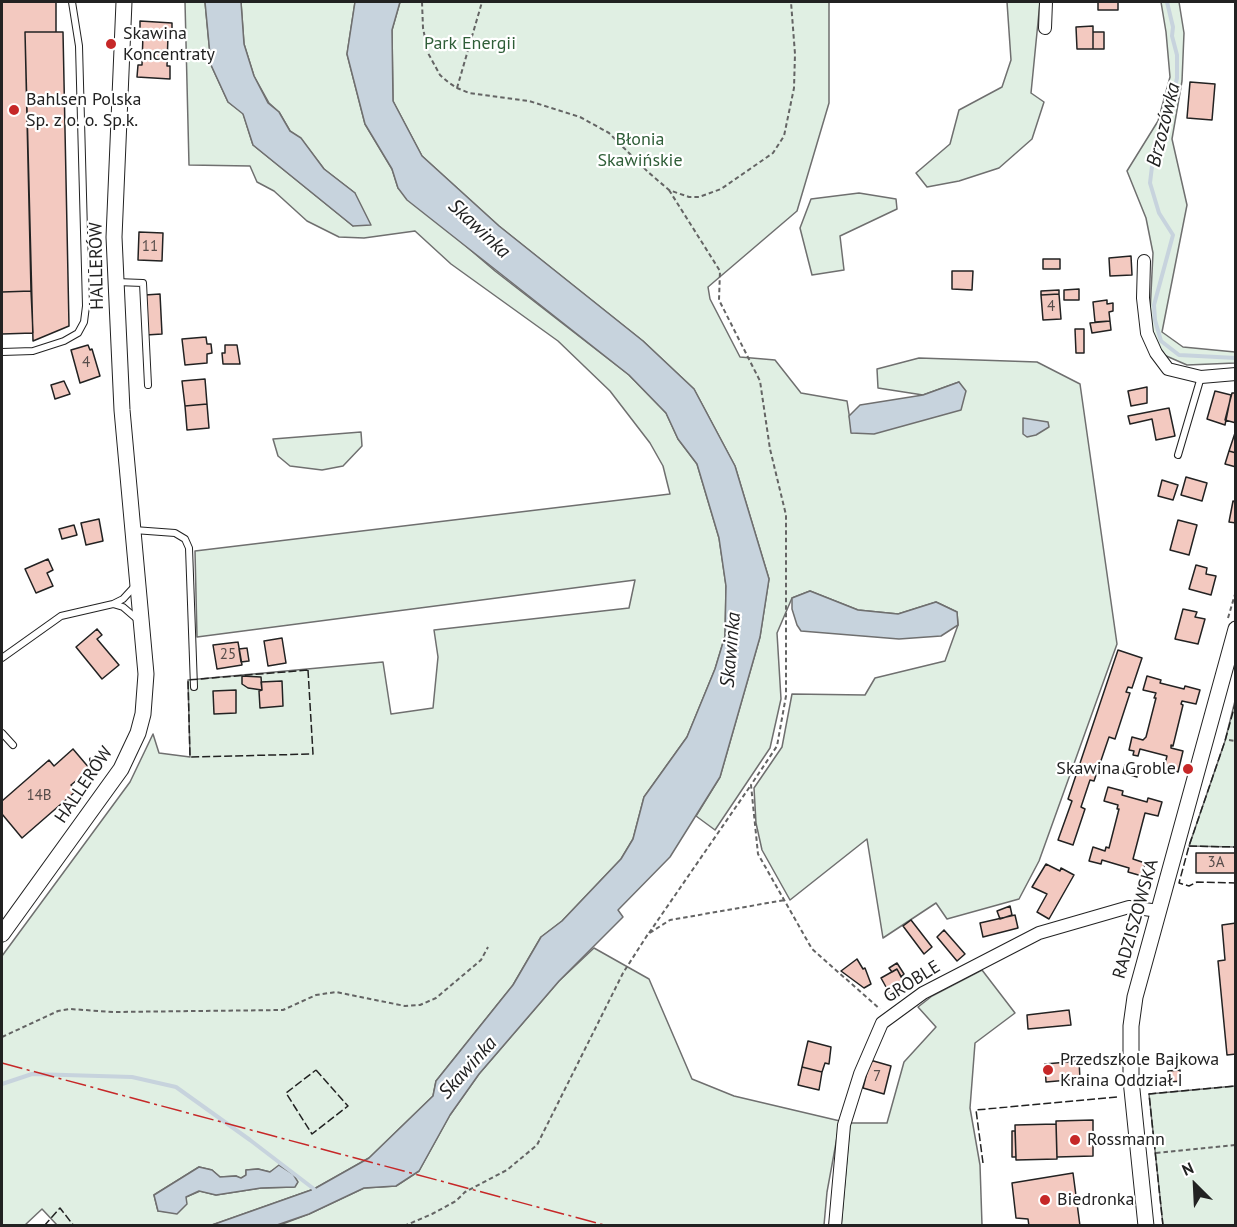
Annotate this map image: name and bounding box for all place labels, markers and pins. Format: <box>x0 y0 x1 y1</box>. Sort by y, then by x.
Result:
place label: Skawina Koncentraty <box>123 23 215 66</box>
marker: Skawina Koncentraty <box>104 37 118 51</box>
place label: Bahlsen Polska Sp. z o. o. Sp.k. <box>26 89 141 132</box>
marker: Bahlsen Polska Sp. z o. o. Sp.k. <box>7 103 21 117</box>
place label: Skawina Groble <box>1056 758 1176 780</box>
marker: Skawina Groble <box>1181 762 1195 776</box>
place label: Przedszkole Bajkowa Kraina Oddział I <box>1060 1049 1219 1092</box>
marker: Przedszkole Bajkowa Kraina Oddział I <box>1041 1063 1055 1077</box>
place label: Rossmann <box>1087 1129 1165 1151</box>
marker: Rossmann <box>1068 1133 1082 1147</box>
place label: Biedronka <box>1057 1189 1134 1211</box>
marker: Biedronka <box>1038 1193 1052 1207</box>

